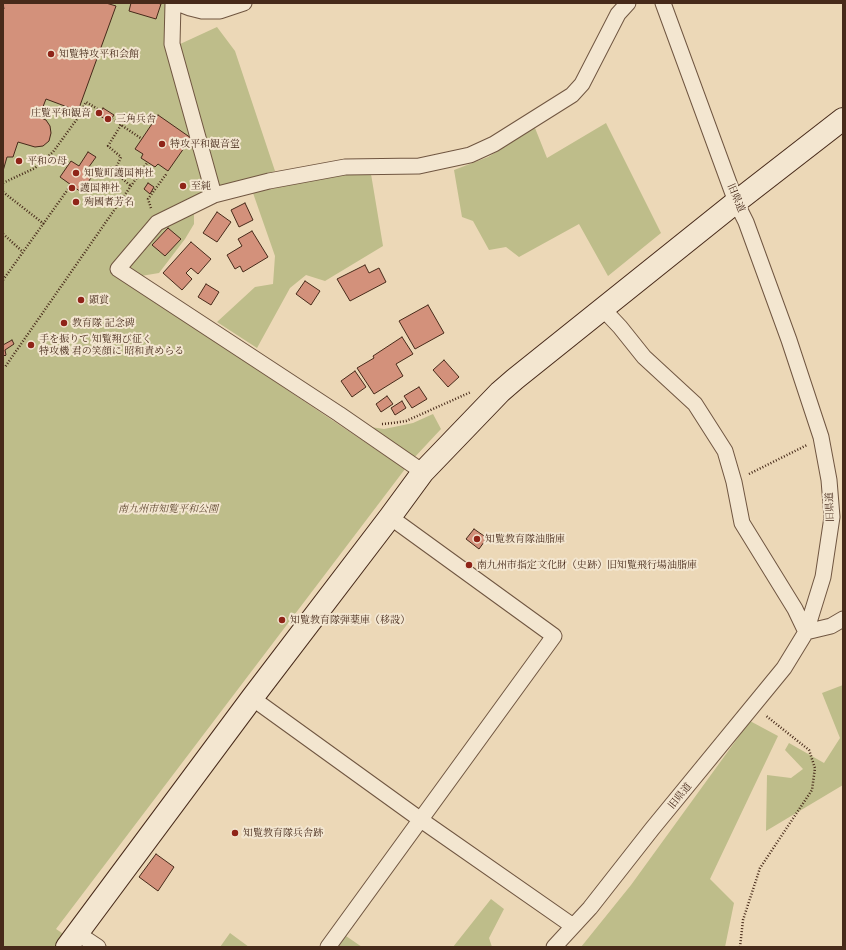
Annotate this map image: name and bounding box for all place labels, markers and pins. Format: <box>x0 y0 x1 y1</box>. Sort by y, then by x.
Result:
place label: 知覧特攻平和会館 <box>59 48 139 60</box>
marker: 知覧特攻平和会館 <box>46 49 56 59</box>
place label: 庄覧平和観音 <box>31 107 91 119</box>
marker: 庄覧平和観音 <box>94 108 104 118</box>
place label: 三角兵舎 <box>116 113 156 125</box>
marker: 三角兵舎 <box>103 114 113 124</box>
place label: 特攻平和観音堂 <box>170 138 240 150</box>
marker: 特攻平和観音堂 <box>157 139 167 149</box>
place label: 平和の母 <box>27 155 67 167</box>
marker: 平和の母 <box>14 156 24 166</box>
place label: 知覧町護国神社 <box>84 167 154 179</box>
marker: 知覧町護国神社 <box>71 168 81 178</box>
place label: 至純 <box>191 180 211 192</box>
marker: 至純 <box>178 181 188 191</box>
place label: 護国神社 <box>80 182 120 194</box>
marker: 護国神社 <box>67 183 77 193</box>
place label: 殉國者芳名 <box>84 196 134 208</box>
marker: 殉國者芳名 <box>71 197 81 207</box>
place label: 顕賞 <box>89 294 109 306</box>
marker: 顕賞 <box>76 295 86 305</box>
place label: 教育隊 記念碑 <box>72 317 135 329</box>
marker: 教育隊 記念碑 <box>59 318 69 328</box>
place label: 手を振りて 知覧翔び征く 特攻機 君の笑顔に 昭和責めらる <box>39 333 184 356</box>
marker: 手を振りて 知覧翔び征く 特攻機 君の笑顔に 昭和責めらる <box>26 340 36 350</box>
place label: 知覧教育隊油脂庫 <box>485 533 565 545</box>
marker: 知覧教育隊油脂庫 <box>472 534 482 544</box>
place label: 南九州市指定文化財（史跡）旧知覧飛行場油脂庫 <box>477 559 697 571</box>
marker: 南九州市指定文化財（史跡）旧知覧飛行場油脂庫 <box>464 560 474 570</box>
place label: 知覧教育隊弾薬庫（移設） <box>290 614 410 626</box>
marker: 知覧教育隊弾薬庫（移設） <box>277 615 287 625</box>
place label: 知覧教育隊兵舎跡 <box>243 827 323 839</box>
marker: 知覧教育隊兵舎跡 <box>230 828 240 838</box>

